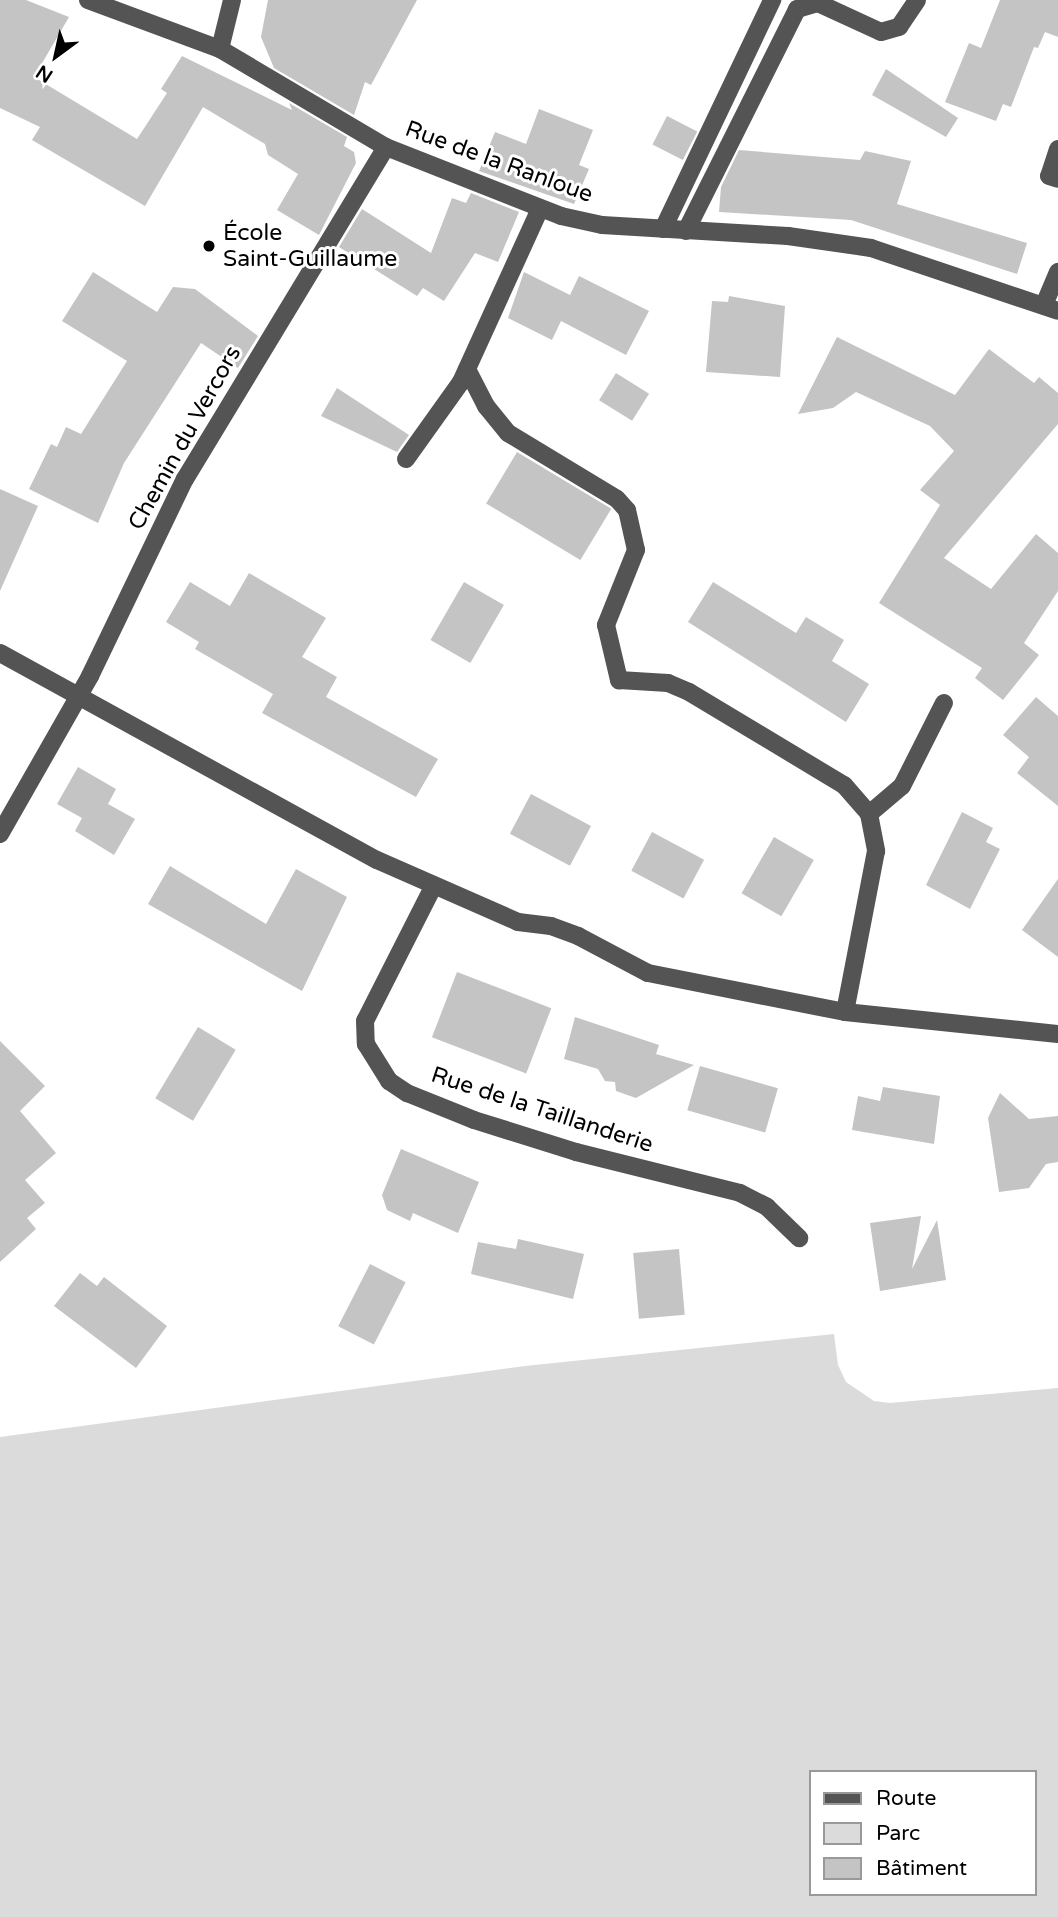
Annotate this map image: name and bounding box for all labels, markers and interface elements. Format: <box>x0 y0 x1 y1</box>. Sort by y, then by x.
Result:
north arrow <box>21 21 91 91</box>
text: N <box>32 60 57 87</box>
street label: Rue de la Ranloue <box>401 115 597 209</box>
place label: École Saint-Guillaume <box>223 219 397 273</box>
marker: École Saint-Guillaume <box>201 238 217 254</box>
street label: Chemin du Vercors <box>123 341 247 535</box>
street label: Rue de la Taillanderie <box>428 1061 656 1159</box>
legend <box>810 1770 1037 1896</box>
text: Route <box>876 1786 936 1811</box>
text: Parc <box>876 1821 920 1846</box>
text: Bâtiment <box>876 1856 967 1881</box>

